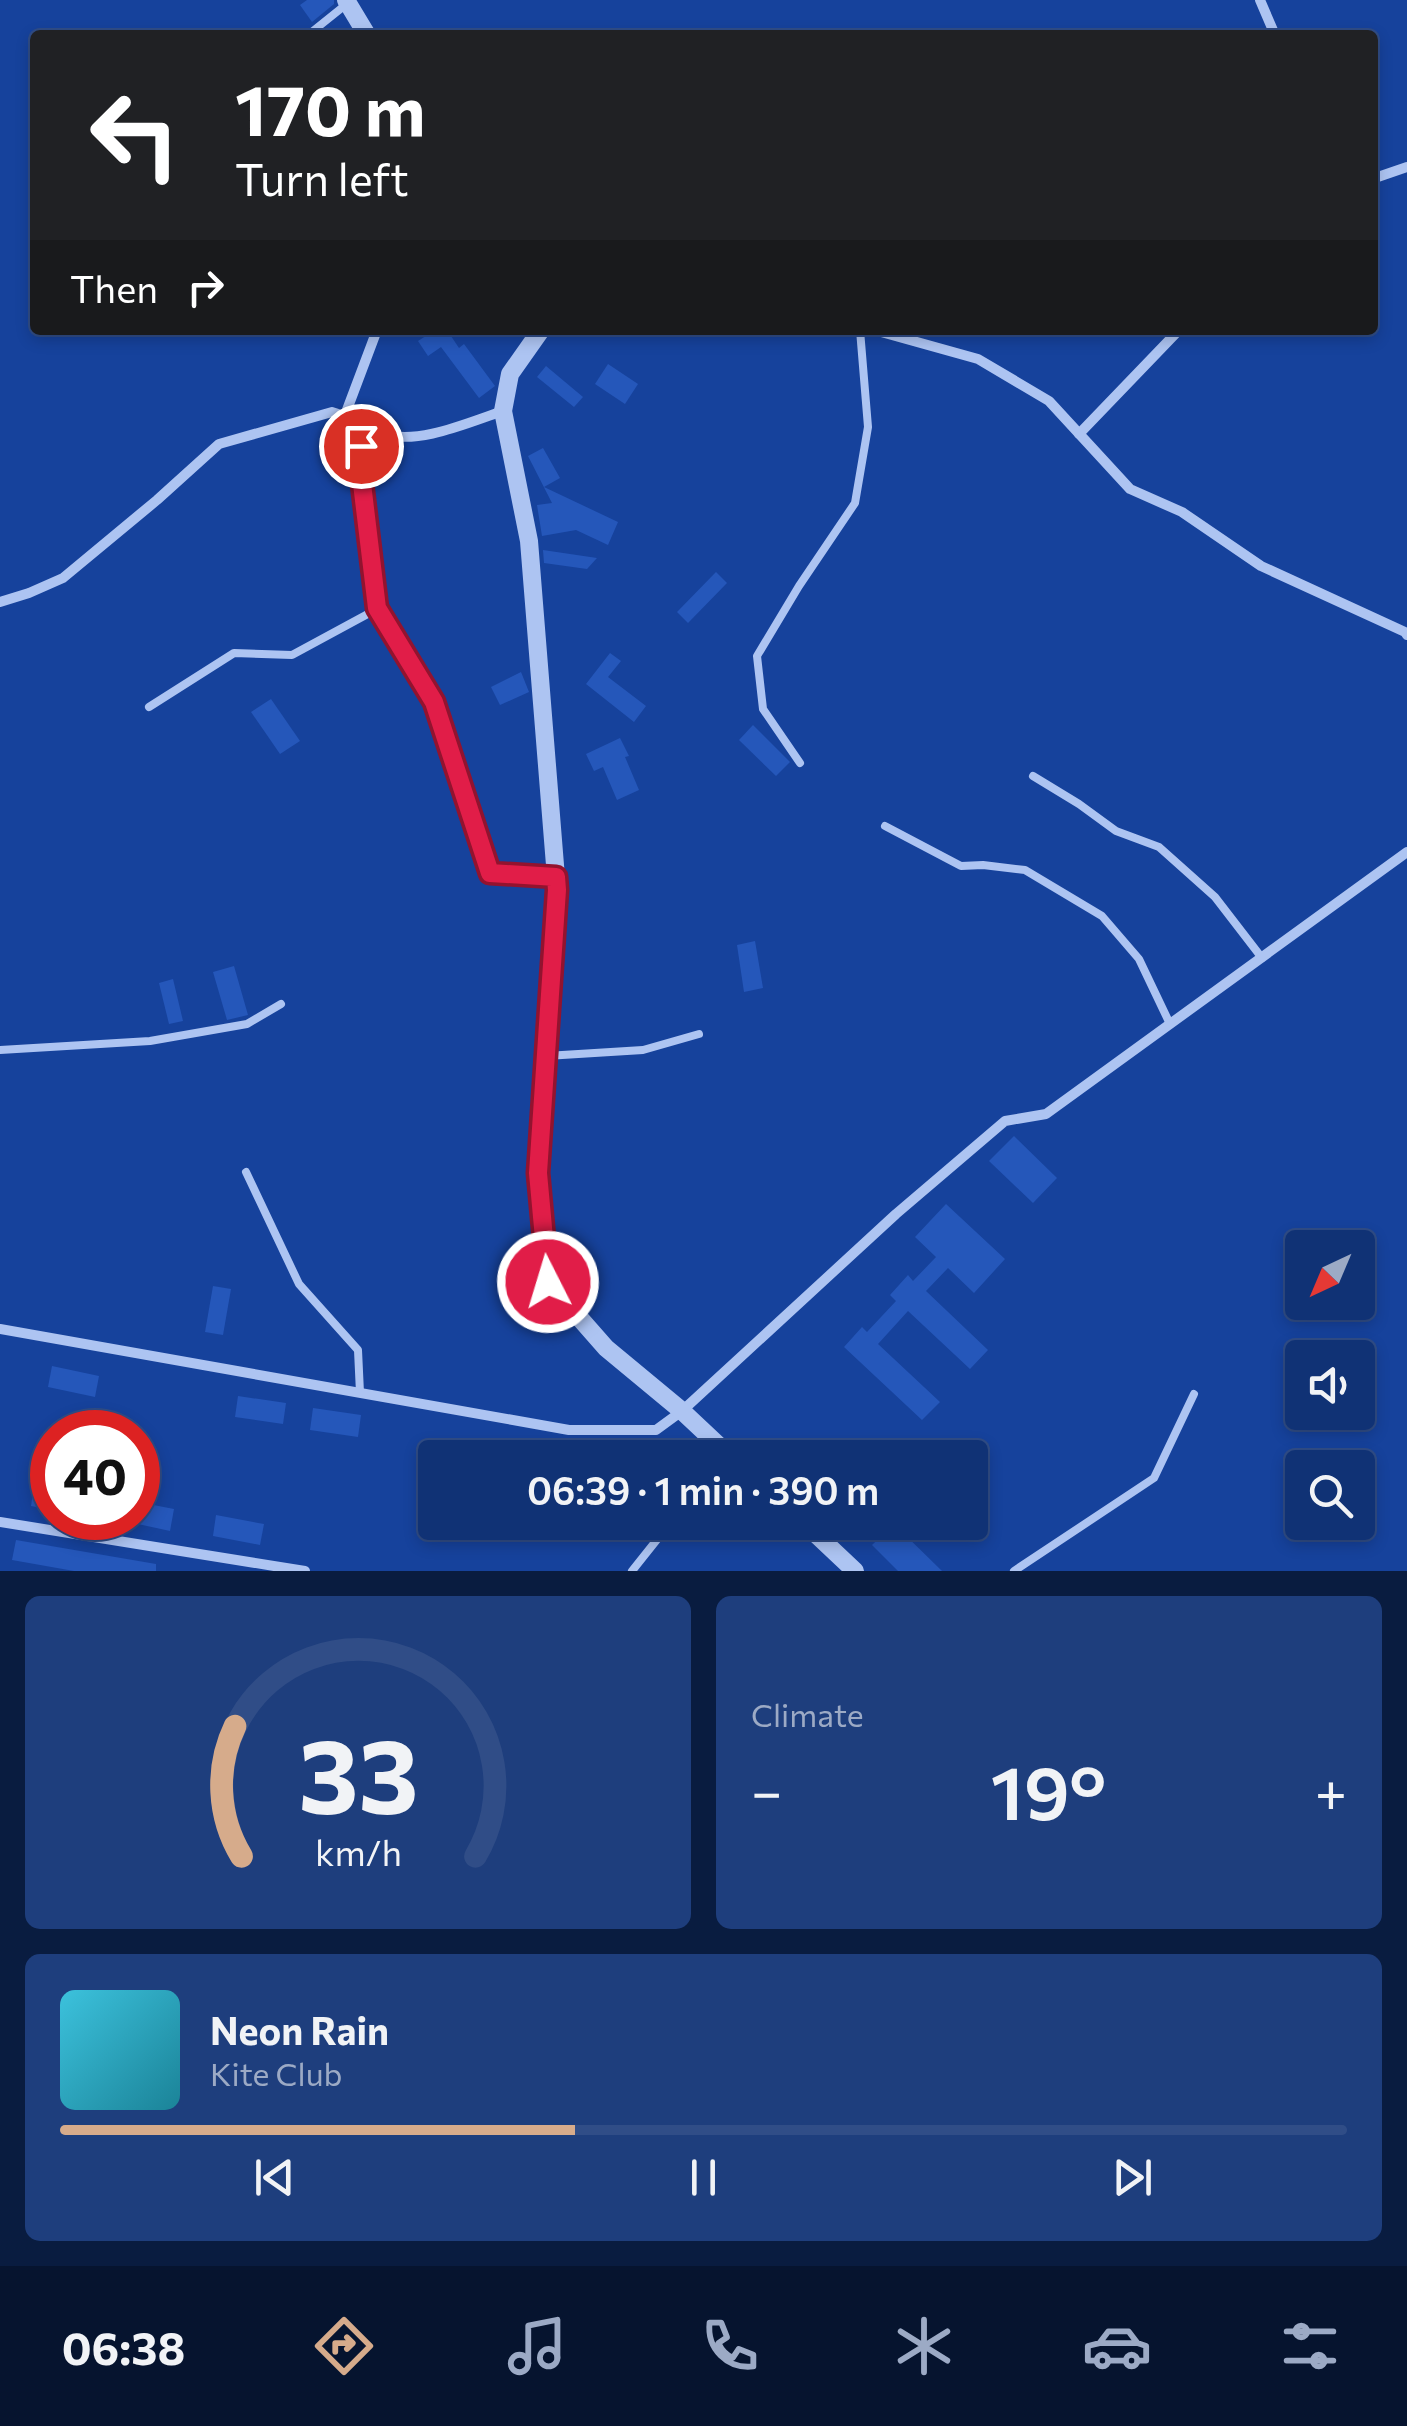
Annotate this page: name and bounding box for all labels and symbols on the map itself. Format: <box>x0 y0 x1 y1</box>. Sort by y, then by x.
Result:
pin <box>319 404 404 489</box>
position arrow <box>496 1230 600 1334</box>
north arrow <box>1285 1230 1375 1320</box>
speed limit sign: 40 <box>30 1410 160 1540</box>

